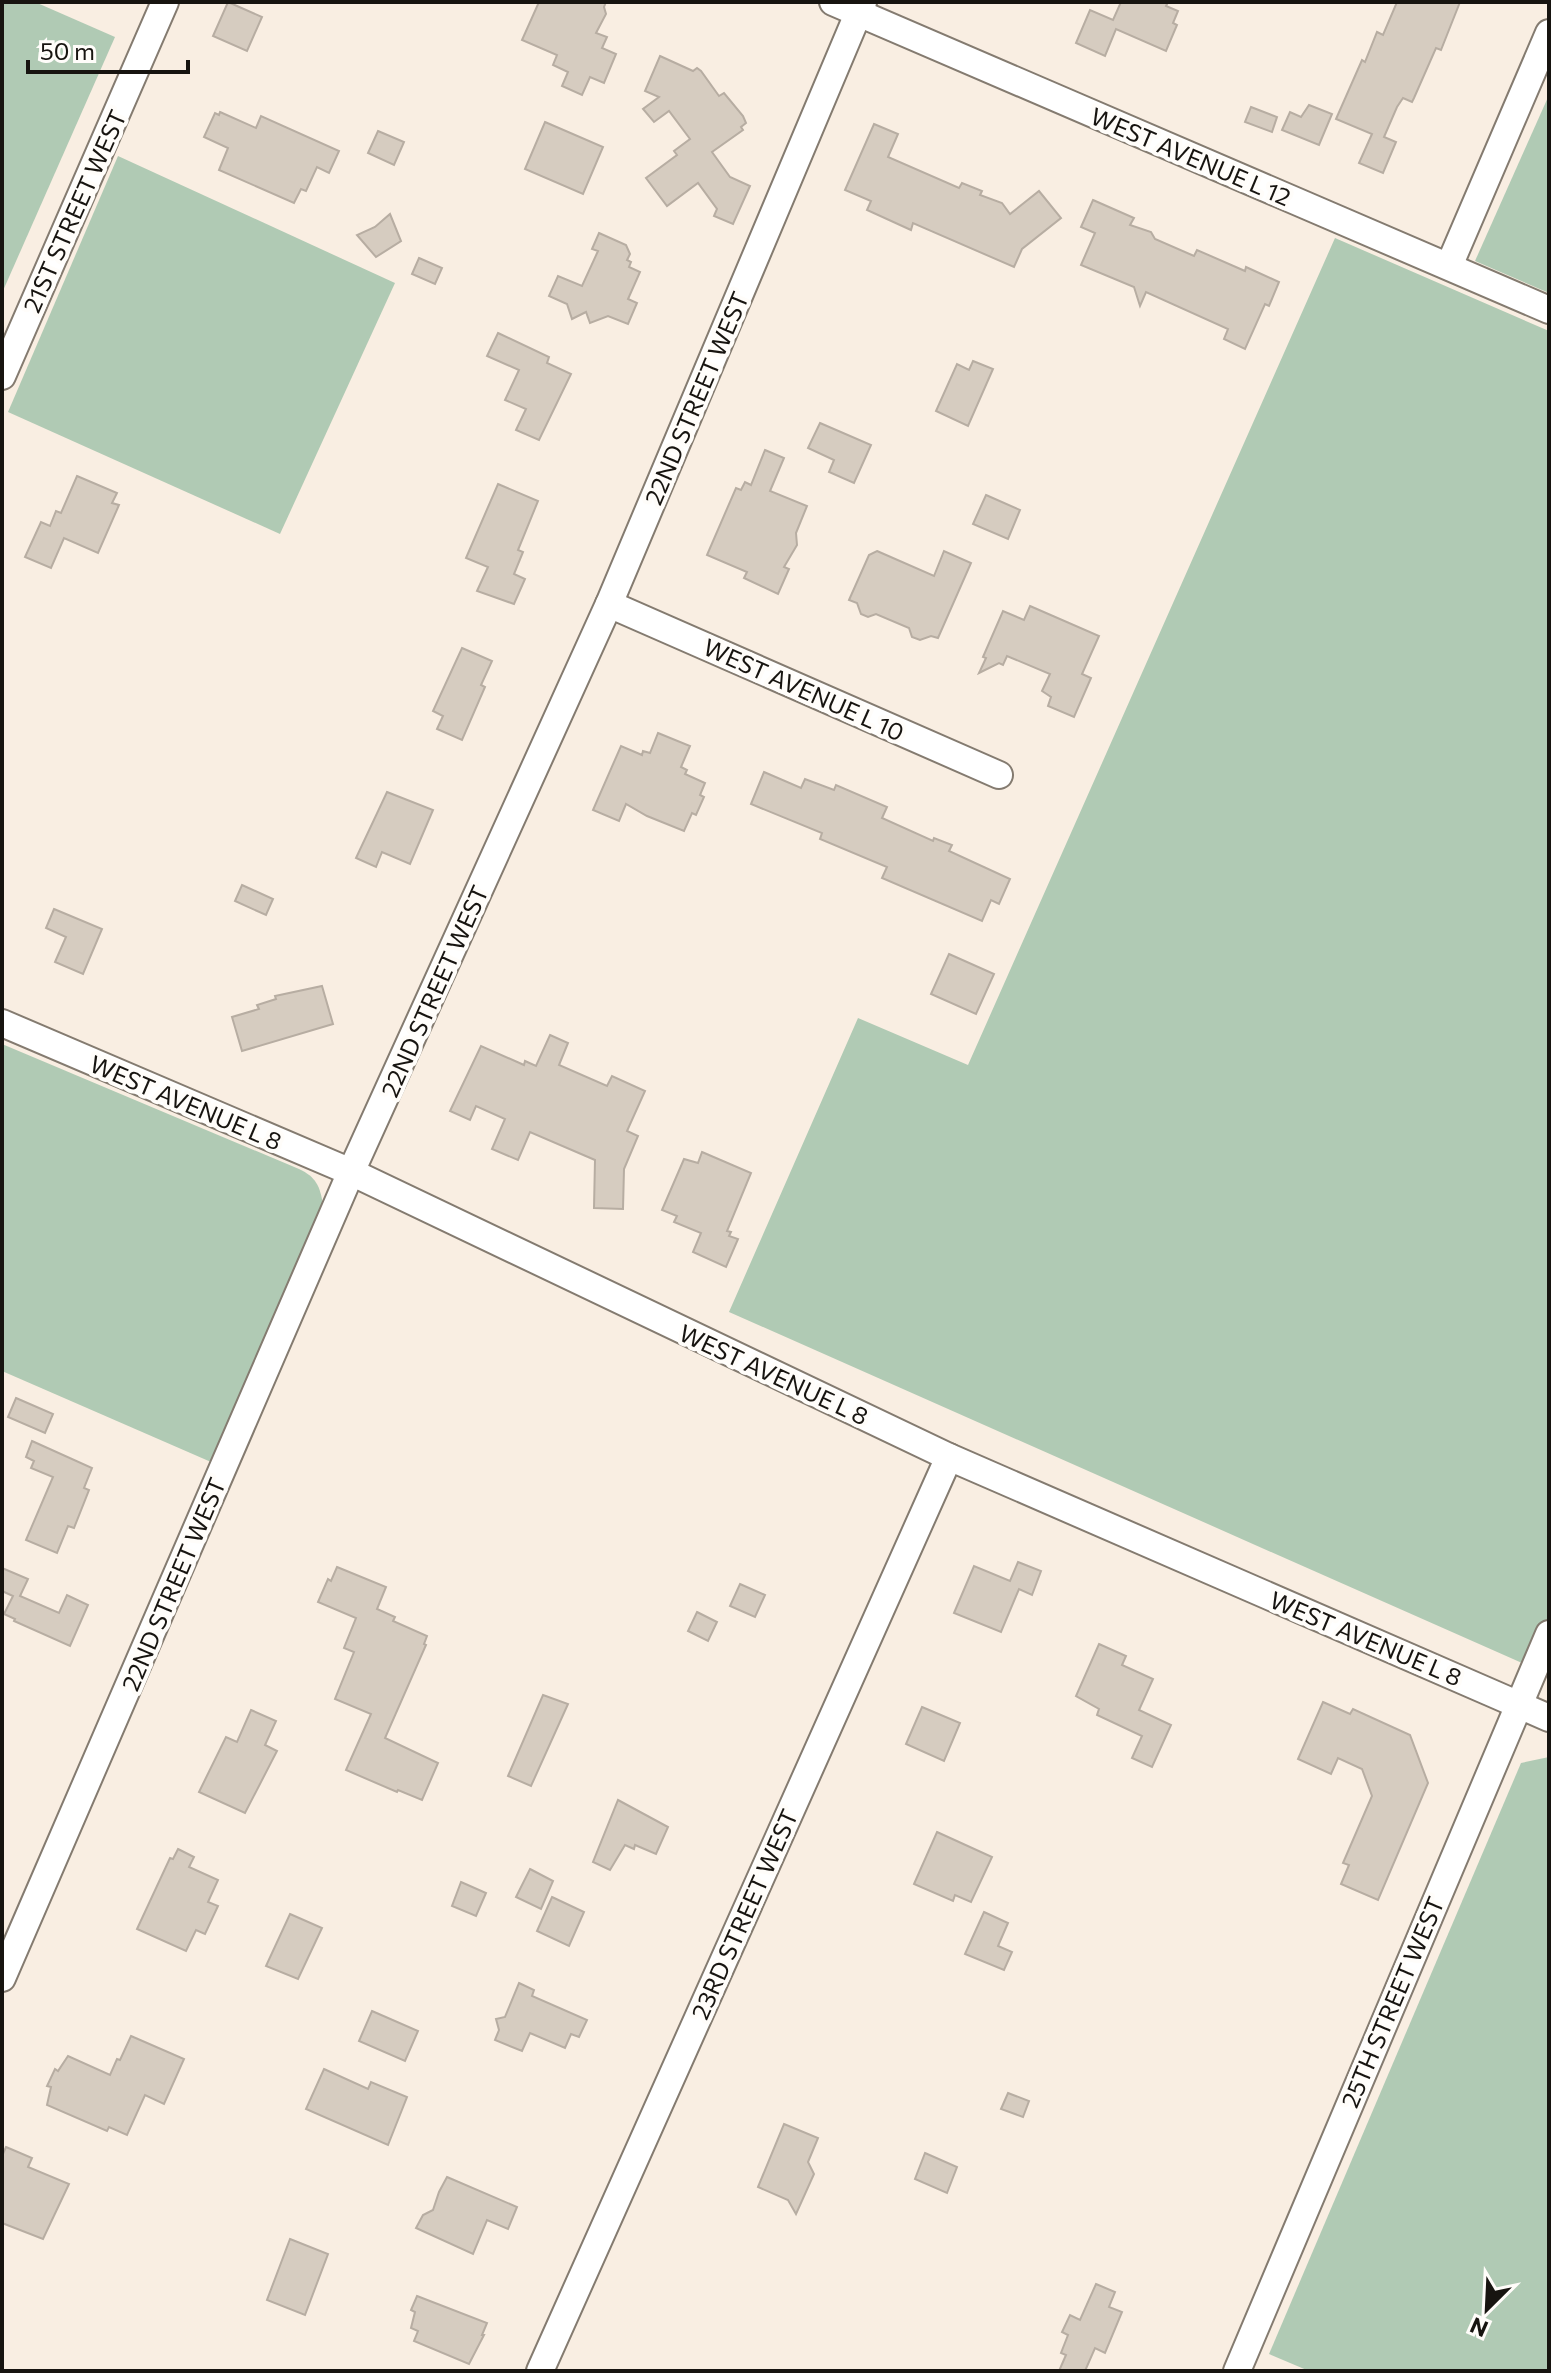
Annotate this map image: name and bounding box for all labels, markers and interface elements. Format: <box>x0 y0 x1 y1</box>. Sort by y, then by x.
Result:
scale bar <box>28 24 188 74</box>
text: 50 m <box>40 36 95 65</box>
street label: WEST AVENUE L 12 <box>1087 101 1295 211</box>
street label: 21ST STREET WEST <box>16 105 132 317</box>
street label: 22ND STREET WEST <box>638 287 754 509</box>
street label: WEST AVENUE L 10 <box>699 632 909 746</box>
street label: 22ND STREET WEST <box>374 881 494 1101</box>
street label: WEST AVENUE L 8 <box>86 1049 286 1155</box>
street label: WEST AVENUE L 8 <box>675 1317 873 1431</box>
street label: 22ND STREET WEST <box>115 1473 231 1695</box>
street label: WEST AVENUE L 8 <box>1266 1585 1466 1691</box>
street label: 23RD STREET WEST <box>685 1804 803 2024</box>
street label: 25TH STREET WEST <box>1334 1892 1450 2112</box>
north arrow <box>1447 2269 1527 2349</box>
text: N <box>1466 2312 1492 2343</box>

